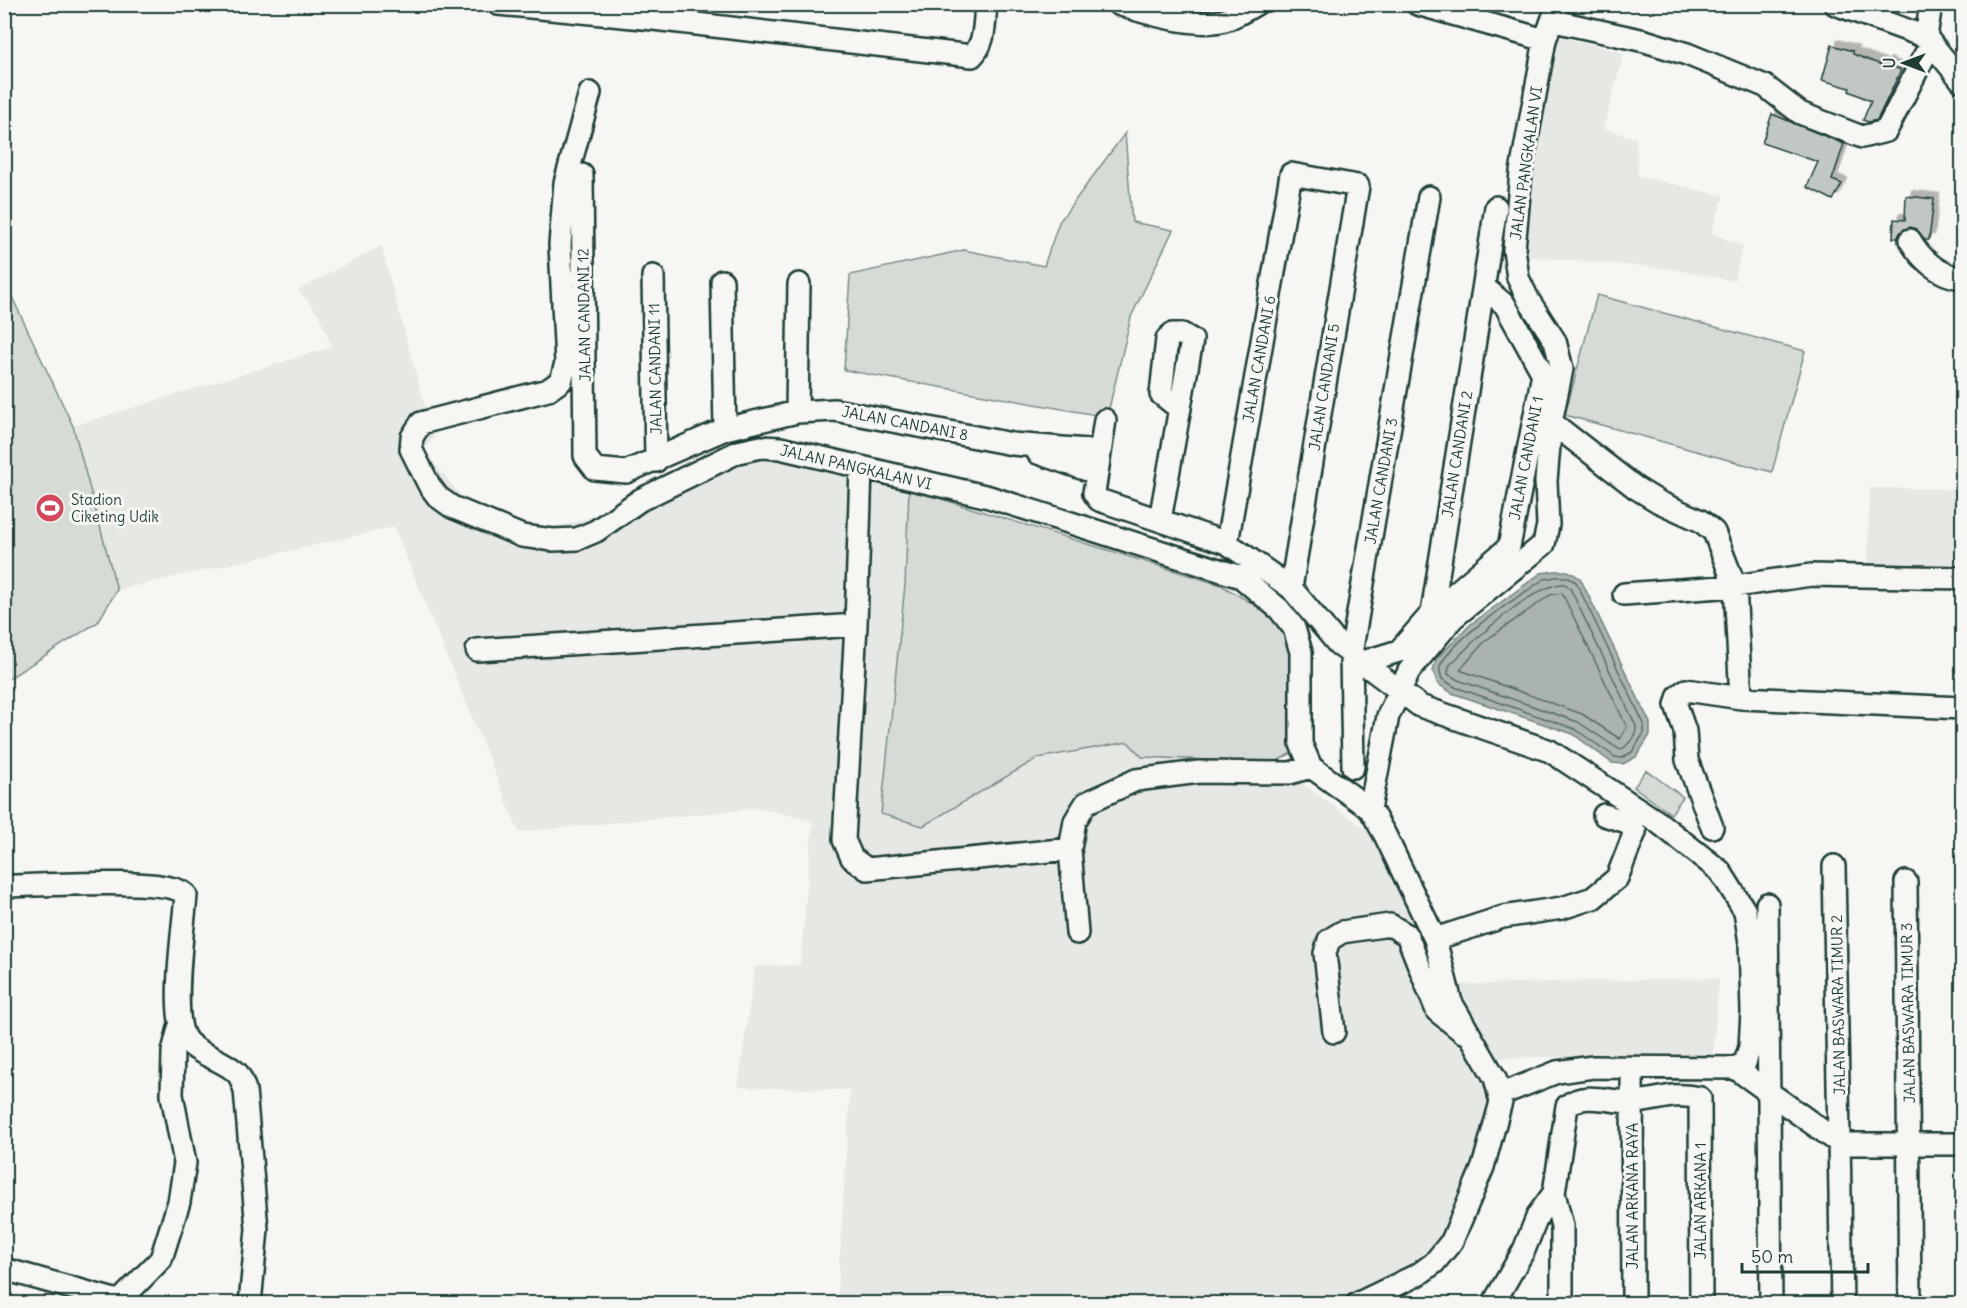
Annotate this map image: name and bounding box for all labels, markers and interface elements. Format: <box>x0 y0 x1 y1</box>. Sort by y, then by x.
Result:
north arrow <box>1874 33 1934 93</box>
text: U <box>1879 58 1899 68</box>
street label: JALAN PANGKALAN VI <box>1506 85 1546 241</box>
street label: JALAN CANDANI 12 <box>573 248 595 382</box>
street label: JALAN CANDANI 6 <box>1238 294 1280 424</box>
street label: JALAN CANDANI 11 <box>644 303 666 435</box>
street label: JALAN CANDANI 5 <box>1305 322 1343 452</box>
street label: JALAN CANDANI 2 <box>1438 389 1476 519</box>
street label: JALAN CANDANI 1 <box>1505 395 1547 521</box>
street label: JALAN CANDANI 8 <box>840 401 970 445</box>
street label: JALAN CANDANI 3 <box>1361 416 1401 546</box>
street label: JALAN PANGKALAN VI <box>778 440 934 494</box>
place label: Stadion Ciketing Udik <box>71 490 159 526</box>
sports icon: Stadion Ciketing Udik <box>34 492 66 524</box>
street label: JALAN BASWARA TIMUR 2 <box>1827 915 1849 1095</box>
street label: JALAN BASWARA TIMUR 3 <box>1897 922 1919 1104</box>
street label: JALAN ARKANA RAYA <box>1623 1122 1642 1269</box>
street label: JALAN ARKANA 1 <box>1691 1143 1710 1259</box>
scale bar <box>1742 1236 1868 1274</box>
text: 50 m <box>1751 1245 1793 1268</box>

